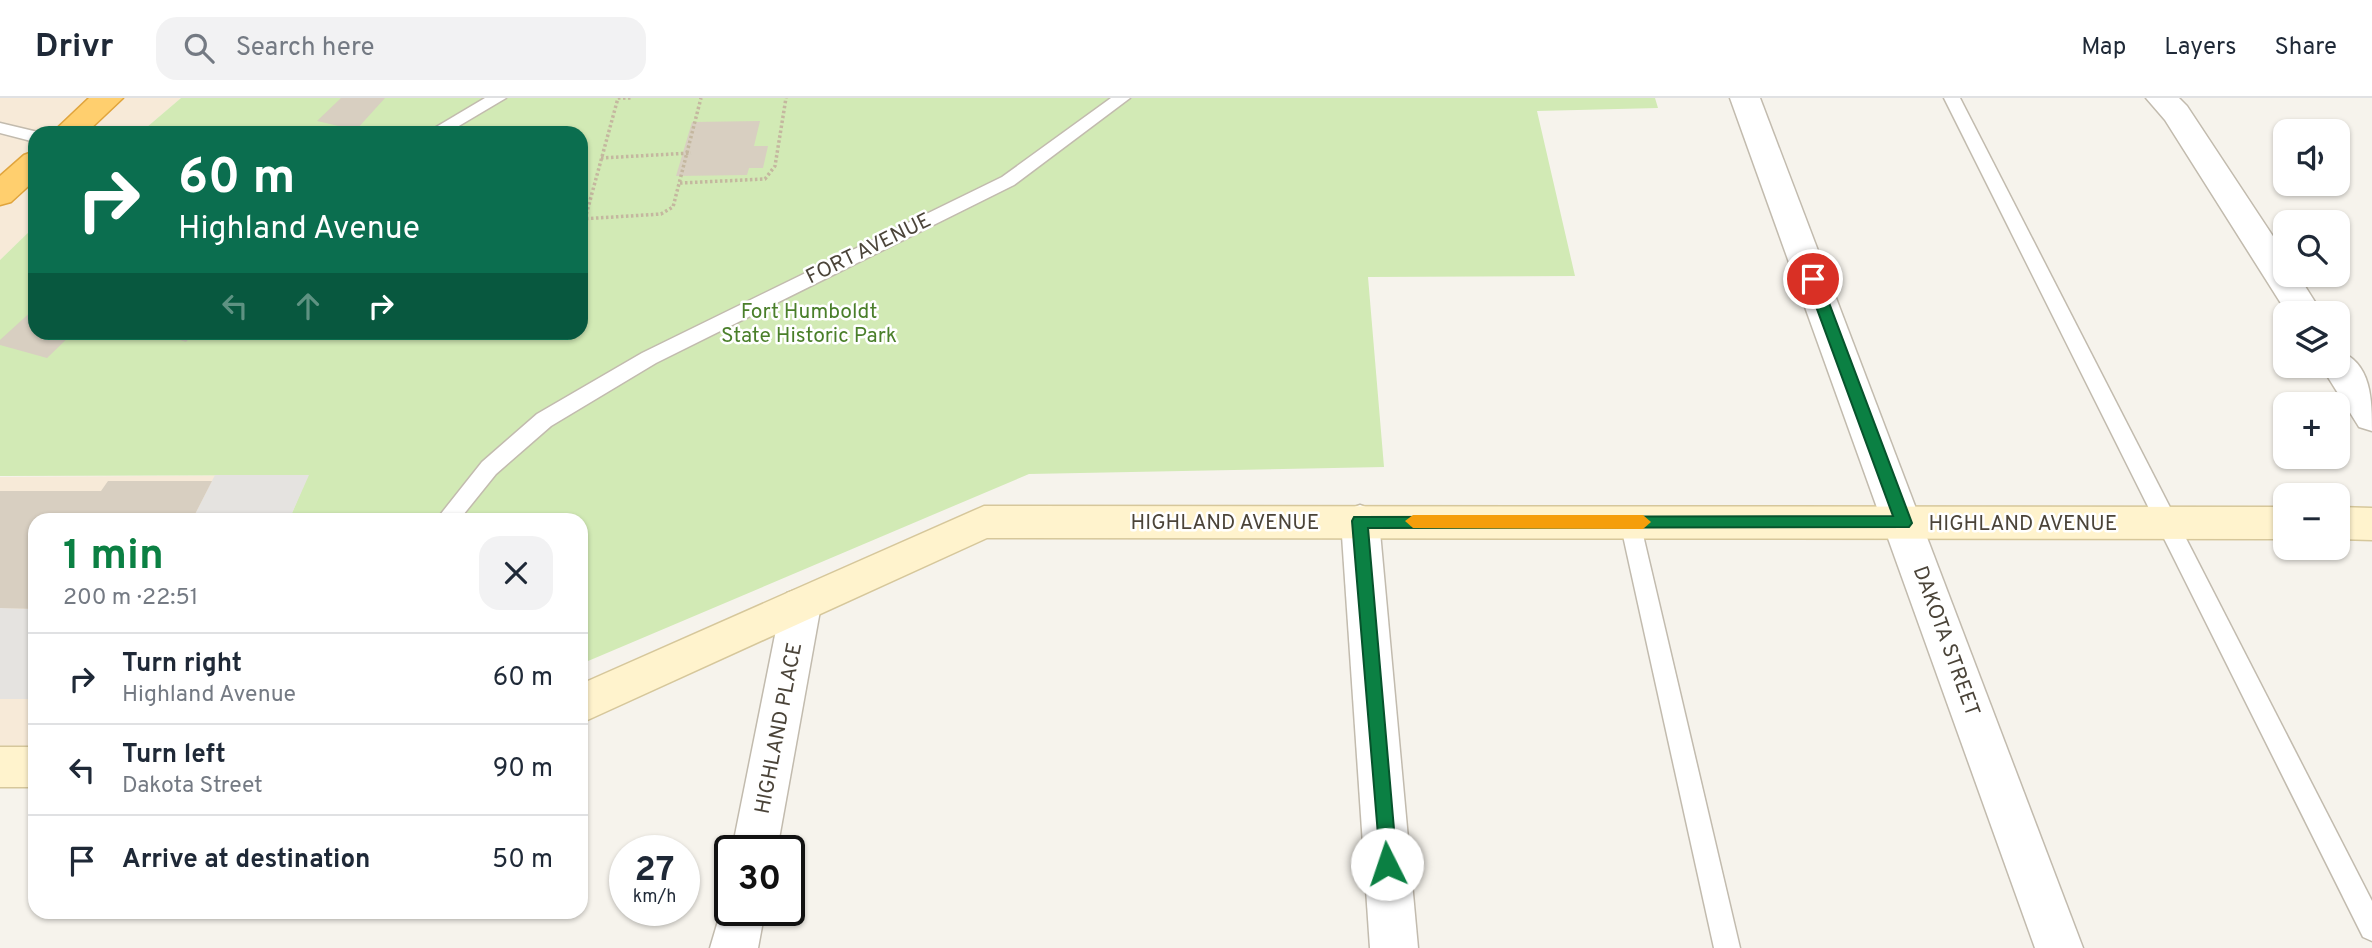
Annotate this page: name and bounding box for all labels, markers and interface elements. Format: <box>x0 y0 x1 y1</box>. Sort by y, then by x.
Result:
search box <box>156 17 646 80</box>
text: Drivr <box>35 27 114 69</box>
icon: search <box>180 29 218 67</box>
text: Search here <box>236 32 375 65</box>
text: Map <box>2081 33 2126 63</box>
text: Layers <box>2164 33 2236 63</box>
text: Share <box>2274 33 2337 63</box>
map controls <box>2273 119 2350 560</box>
button: sound <box>2273 119 2350 196</box>
text: 60 m <box>178 149 296 211</box>
icon: right <box>63 154 154 245</box>
street label: FORT AVENUE <box>802 207 936 291</box>
text: Highland Avenue <box>178 210 420 250</box>
button: search <box>2273 210 2350 287</box>
pin <box>1783 249 1843 309</box>
icon: arrive <box>1794 260 1832 298</box>
icon: left <box>216 287 254 325</box>
icon: ahead <box>289 287 327 325</box>
icon: right <box>362 287 400 325</box>
park label: Fort Humboldt State Historic Park <box>721 299 897 350</box>
button: layers <box>2273 301 2350 378</box>
button: + <box>2273 392 2350 469</box>
button: − <box>2273 483 2350 560</box>
street label: HIGHLAND AVENUE <box>1131 510 1319 537</box>
street label: HIGHLAND AVENUE <box>1929 511 2117 538</box>
text: 1 min <box>63 531 164 584</box>
button: close <box>479 536 553 610</box>
street label: DAKOTA STREET <box>1906 562 1985 721</box>
text: 200 m · 22:51 <box>63 584 198 613</box>
street label: HIGHLAND PLACE <box>750 640 809 816</box>
text: Turn right <box>122 648 242 681</box>
icon: right <box>63 660 101 698</box>
text: 60 m <box>493 662 553 695</box>
text: Highland Avenue <box>122 681 296 710</box>
text: Turn left <box>122 739 226 772</box>
icon: left <box>63 751 101 789</box>
text: 90 m <box>493 753 553 786</box>
text: Dakota Street <box>122 772 263 801</box>
position arrow <box>1350 827 1424 901</box>
speed limit sign: 30 <box>714 835 805 926</box>
icon: arrive <box>63 842 101 880</box>
text: Arrive at destination <box>122 844 370 877</box>
text: 50 m <box>492 844 553 877</box>
text: 27 <box>635 849 674 893</box>
text: km/h <box>633 886 676 909</box>

